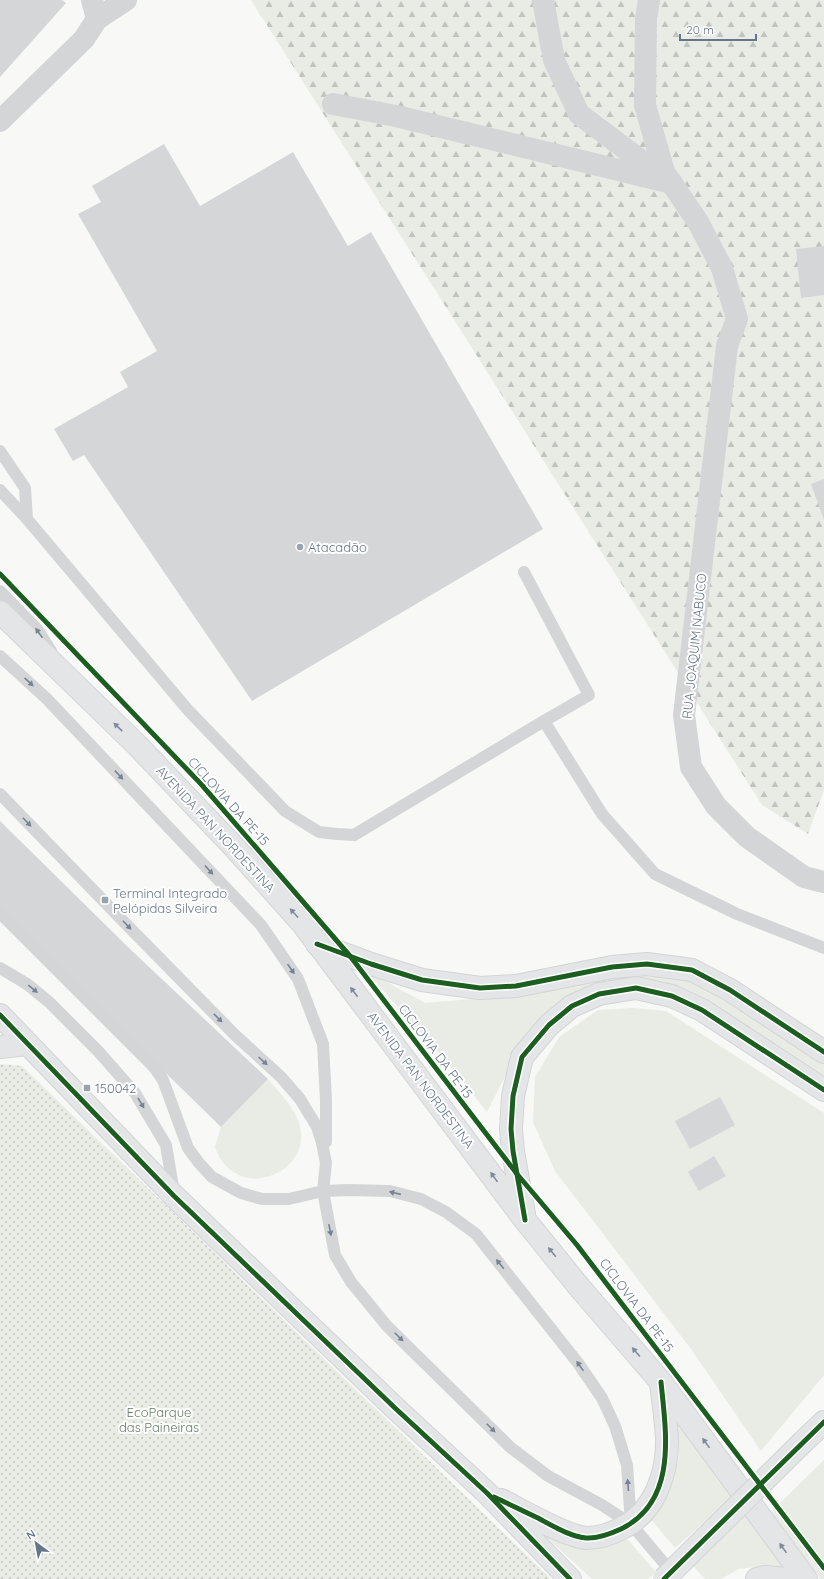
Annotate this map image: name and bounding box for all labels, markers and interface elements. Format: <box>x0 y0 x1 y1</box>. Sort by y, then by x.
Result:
scale bar <box>680 16 756 42</box>
text: 20 m <box>686 22 714 37</box>
place label: Atacadão <box>308 539 367 555</box>
marker: Atacadão <box>295 542 305 552</box>
street label: RUA JOAQUIM NABUCO <box>678 572 710 720</box>
one-way arrow <box>35 628 43 638</box>
one-way arrow <box>24 677 33 686</box>
one-way arrow <box>113 722 123 732</box>
street label: CICLOVIA DA PE-15 <box>185 754 273 848</box>
street label: AVENIDA PAN NORDESTINA <box>153 762 279 896</box>
one-way arrow <box>114 770 124 780</box>
one-way arrow <box>22 817 32 827</box>
one-way arrow <box>204 865 213 875</box>
place label: Terminal Integrado Pelópidas Silveira <box>113 885 227 916</box>
marker: Terminal Integrado Pelópidas Silveira <box>100 895 110 905</box>
one-way arrow <box>289 908 298 918</box>
one-way arrow <box>122 920 132 930</box>
one-way arrow <box>287 964 295 975</box>
one-way arrow <box>27 984 38 993</box>
one-way arrow <box>350 987 358 997</box>
street label: CICLOVIA DA PE-15 <box>395 1001 477 1101</box>
street label: AVENIDA PAN NORDESTINA <box>364 1008 478 1152</box>
one-way arrow <box>213 1013 223 1023</box>
one-way arrow <box>259 1056 268 1065</box>
place label: 150042 <box>95 1080 136 1096</box>
marker: 150042 <box>82 1083 92 1093</box>
one-way arrow <box>137 1097 144 1109</box>
one-way arrow <box>490 1171 498 1182</box>
one-way arrow <box>389 1189 402 1195</box>
one-way arrow <box>327 1223 333 1236</box>
one-way arrow <box>547 1247 556 1258</box>
street label: CICLOVIA DA PE-15 <box>596 1255 678 1355</box>
one-way arrow <box>496 1258 504 1269</box>
one-way arrow <box>394 1332 403 1342</box>
one-way arrow <box>631 1347 640 1357</box>
one-way arrow <box>576 1361 584 1372</box>
park label: EcoParque das Paineiras <box>119 1404 199 1435</box>
one-way arrow <box>486 1423 496 1433</box>
one-way arrow <box>702 1437 710 1448</box>
one-way arrow <box>624 1479 631 1491</box>
north arrow <box>16 1523 56 1563</box>
text: N <box>24 1526 38 1543</box>
one-way arrow <box>779 1542 787 1553</box>

